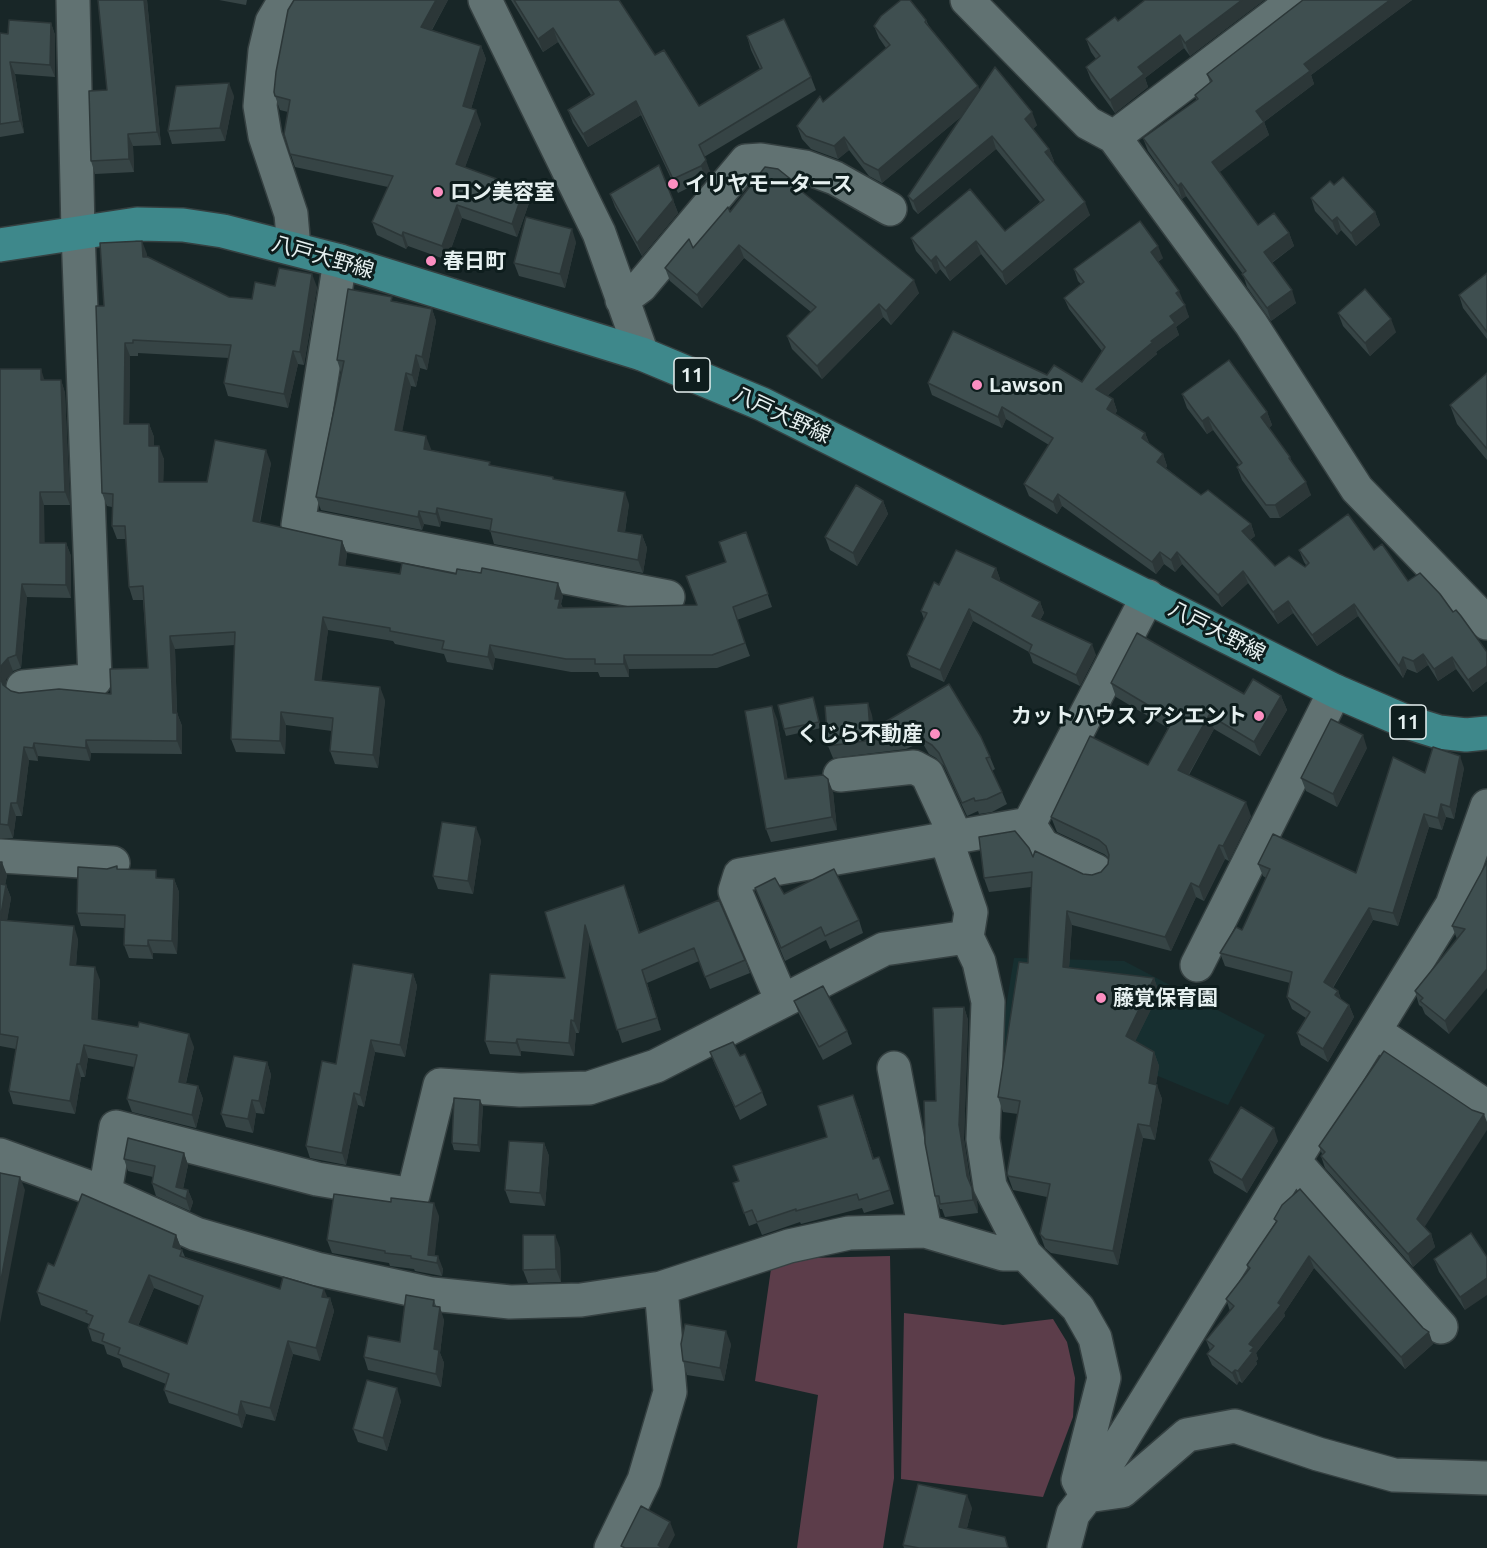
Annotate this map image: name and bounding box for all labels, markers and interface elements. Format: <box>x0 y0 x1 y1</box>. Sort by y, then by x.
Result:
place label: イリヤモータース <box>685 171 853 197</box>
marker: イリヤモータース <box>666 177 680 191</box>
place label: ロン美容室 <box>450 179 555 205</box>
marker: ロン美容室 <box>431 185 445 199</box>
street label: 八戸大野線 <box>269 230 377 284</box>
place label: 春日町 <box>443 248 506 274</box>
marker: 春日町 <box>424 254 438 268</box>
road number: 11 <box>674 358 710 392</box>
place label: Lawson <box>989 372 1063 398</box>
marker: Lawson <box>970 378 984 392</box>
street label: 八戸大野線 <box>729 381 835 449</box>
street label: 八戸大野線 <box>1165 596 1269 666</box>
place label: カットハウス アシエント <box>1011 703 1247 729</box>
road number: 11 <box>1390 705 1426 739</box>
marker: カットハウス アシエント <box>1252 709 1266 723</box>
place label: くじら不動産 <box>797 721 923 747</box>
marker: くじら不動産 <box>928 727 942 741</box>
place label: 藤覚保育園 <box>1113 985 1218 1011</box>
marker: 藤覚保育園 <box>1094 991 1108 1005</box>

